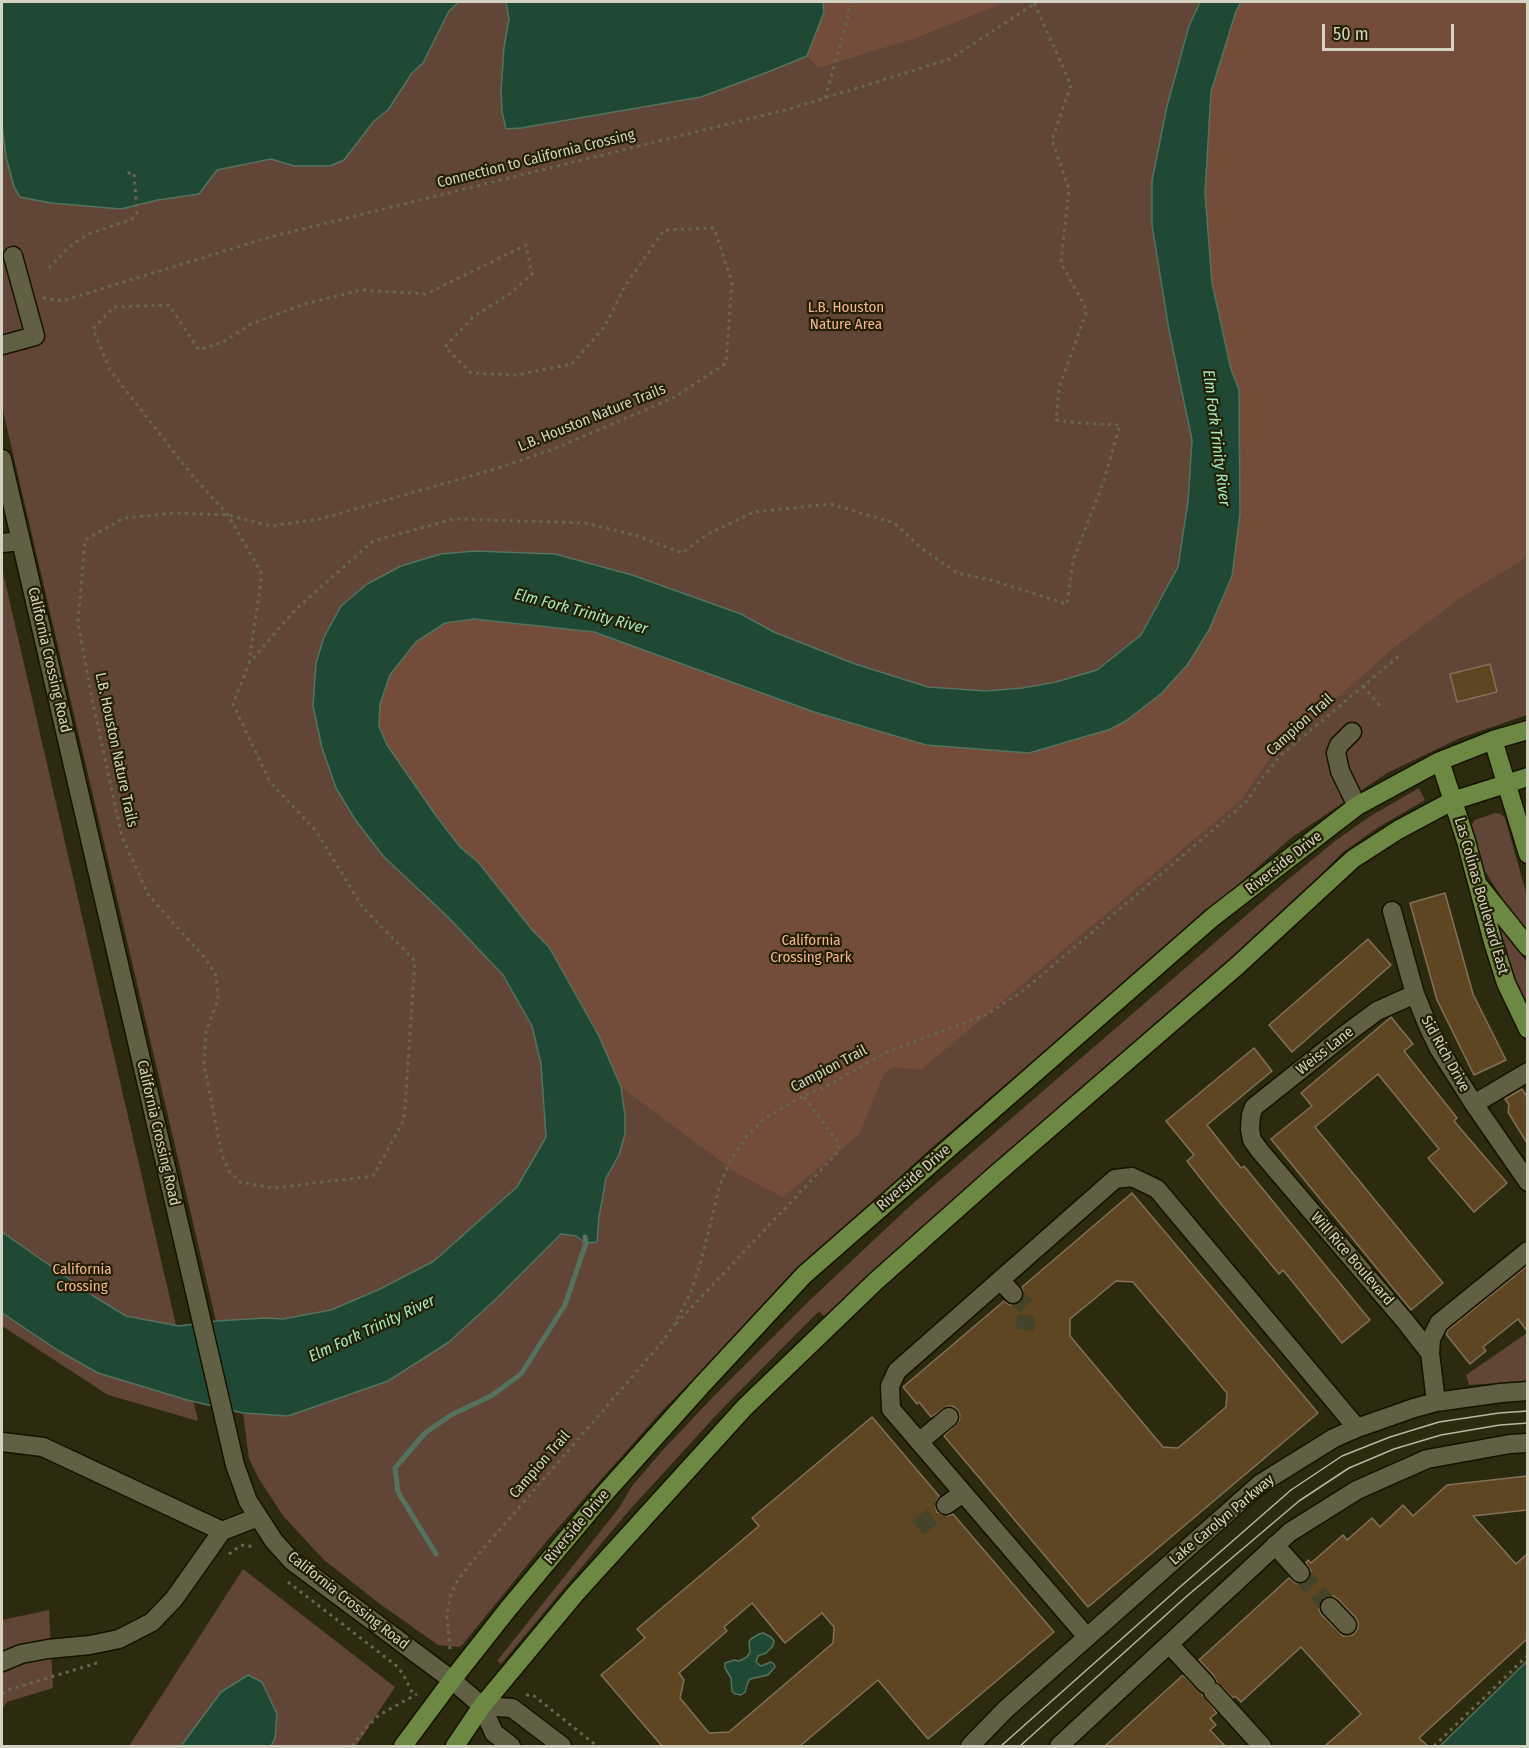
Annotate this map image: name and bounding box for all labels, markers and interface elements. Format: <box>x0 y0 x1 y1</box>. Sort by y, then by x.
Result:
scale bar <box>1325 12 1457 50</box>
text: 50 m <box>1333 23 1369 45</box>
street label: Connection to California Crossing <box>435 126 637 192</box>
park label: L.B. Houston Nature Area <box>808 299 884 334</box>
water label: Elm Fork Trinity River <box>1198 369 1234 507</box>
street label: L.B. Houston Nature Trails <box>516 380 668 456</box>
water label: Elm Fork Trinity River <box>512 585 650 639</box>
street label: California Crossing Road <box>24 586 74 734</box>
street label: L.B. Houston Nature Trails <box>91 671 141 829</box>
street label: Campion Trail <box>1263 690 1337 760</box>
street label: Las Colinas Boulevard East <box>1450 815 1512 977</box>
street label: Riverside Drive <box>1242 828 1326 898</box>
park label: California Crossing Park <box>770 932 852 967</box>
street label: Sid Rich Drive <box>1417 1013 1473 1095</box>
street label: Weiss Lane <box>1293 1023 1357 1079</box>
street label: Campion Trail <box>788 1041 870 1097</box>
street label: California Crossing Road <box>133 1059 183 1207</box>
street label: Riverside Drive <box>873 1141 955 1215</box>
street label: Will Rice Boulevard <box>1307 1209 1397 1309</box>
park label: California Crossing <box>52 1261 112 1296</box>
water label: Elm Fork Trinity River <box>306 1291 438 1367</box>
street label: Campion Trail <box>506 1427 574 1503</box>
street label: Lake Carolyn Parkway <box>1166 1471 1278 1569</box>
street label: Riverside Drive <box>541 1486 613 1568</box>
street label: California Crossing Road <box>284 1548 412 1654</box>

